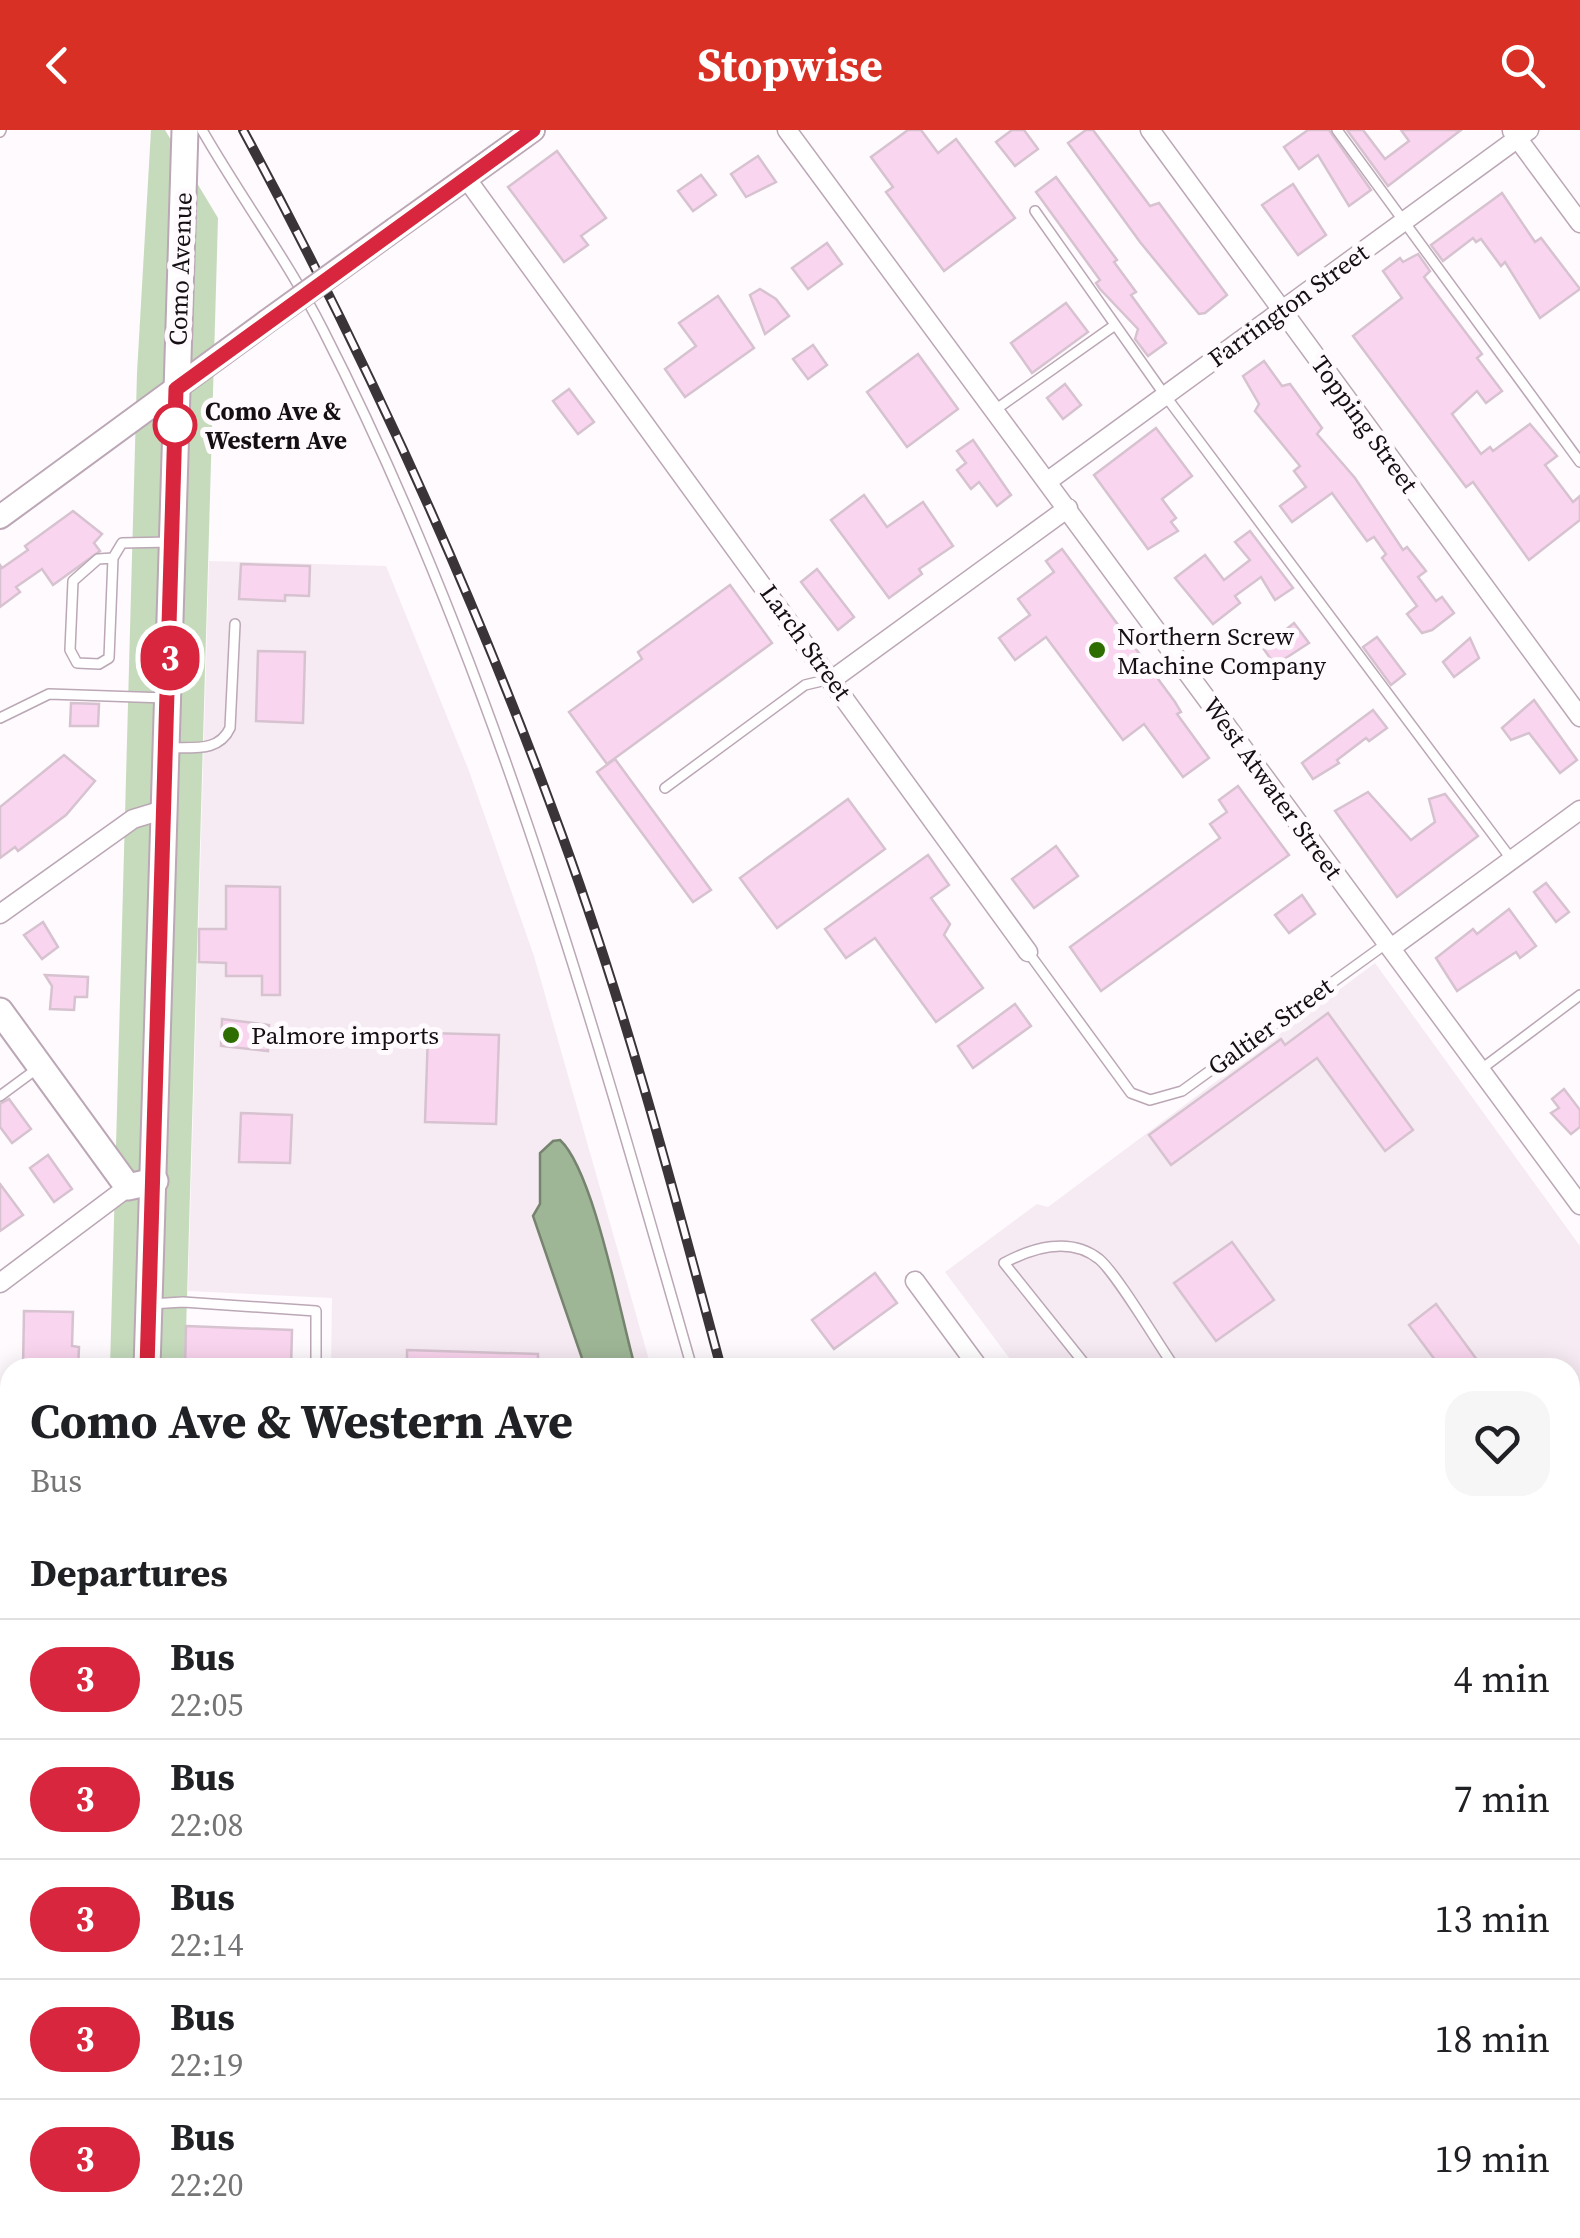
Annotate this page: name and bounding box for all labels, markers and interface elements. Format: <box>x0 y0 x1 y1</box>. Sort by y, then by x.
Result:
text: Stopwise <box>697 34 883 96</box>
icon: back <box>30 38 85 93</box>
icon: search <box>1495 38 1550 93</box>
street label: Como Avenue <box>160 192 200 346</box>
street label: Farrington Street <box>1201 235 1376 375</box>
street label: Topping Street <box>1304 349 1427 500</box>
place label: Como Ave & Western Ave <box>205 394 347 457</box>
marker: Como Ave & Western Ave <box>154 404 196 446</box>
street label: Larch Street <box>753 577 860 707</box>
place label: Northern Screw Machine Company <box>1117 619 1326 682</box>
line badge: 3 <box>138 626 202 690</box>
text: 3 <box>161 634 179 682</box>
marker: Northern Screw Machine Company <box>1086 639 1108 661</box>
street label: West Atwater Street <box>1195 690 1351 887</box>
street label: Galtier Street <box>1201 969 1340 1083</box>
place label: Palmore imports <box>251 1018 439 1052</box>
marker: Palmore imports <box>220 1024 242 1046</box>
text: Como Ave & Western Ave <box>30 1388 573 1454</box>
button: heart <box>1445 1391 1550 1496</box>
text: Bus <box>30 1459 82 1503</box>
text: Departures <box>30 1547 228 1599</box>
text: Bus <box>170 1631 235 1683</box>
text: 4 min <box>1454 1653 1550 1705</box>
text: 3 <box>76 1655 94 1703</box>
text: 22:05 <box>170 1683 244 1727</box>
text: Bus <box>170 1751 235 1803</box>
text: 7 min <box>1454 1773 1550 1825</box>
text: 3 <box>76 1775 94 1823</box>
text: 22:08 <box>170 1803 244 1847</box>
text: Bus <box>170 1871 235 1923</box>
text: 13 min <box>1435 1893 1550 1945</box>
text: 3 <box>76 1895 94 1943</box>
text: 22:14 <box>170 1923 244 1967</box>
text: Bus <box>170 1991 235 2043</box>
text: 18 min <box>1435 2013 1550 2065</box>
text: 3 <box>76 2015 94 2063</box>
text: 22:19 <box>170 2043 244 2087</box>
text: Bus <box>170 2111 235 2163</box>
text: 19 min <box>1435 2133 1550 2185</box>
text: 3 <box>76 2135 94 2183</box>
text: 22:20 <box>170 2163 244 2207</box>

